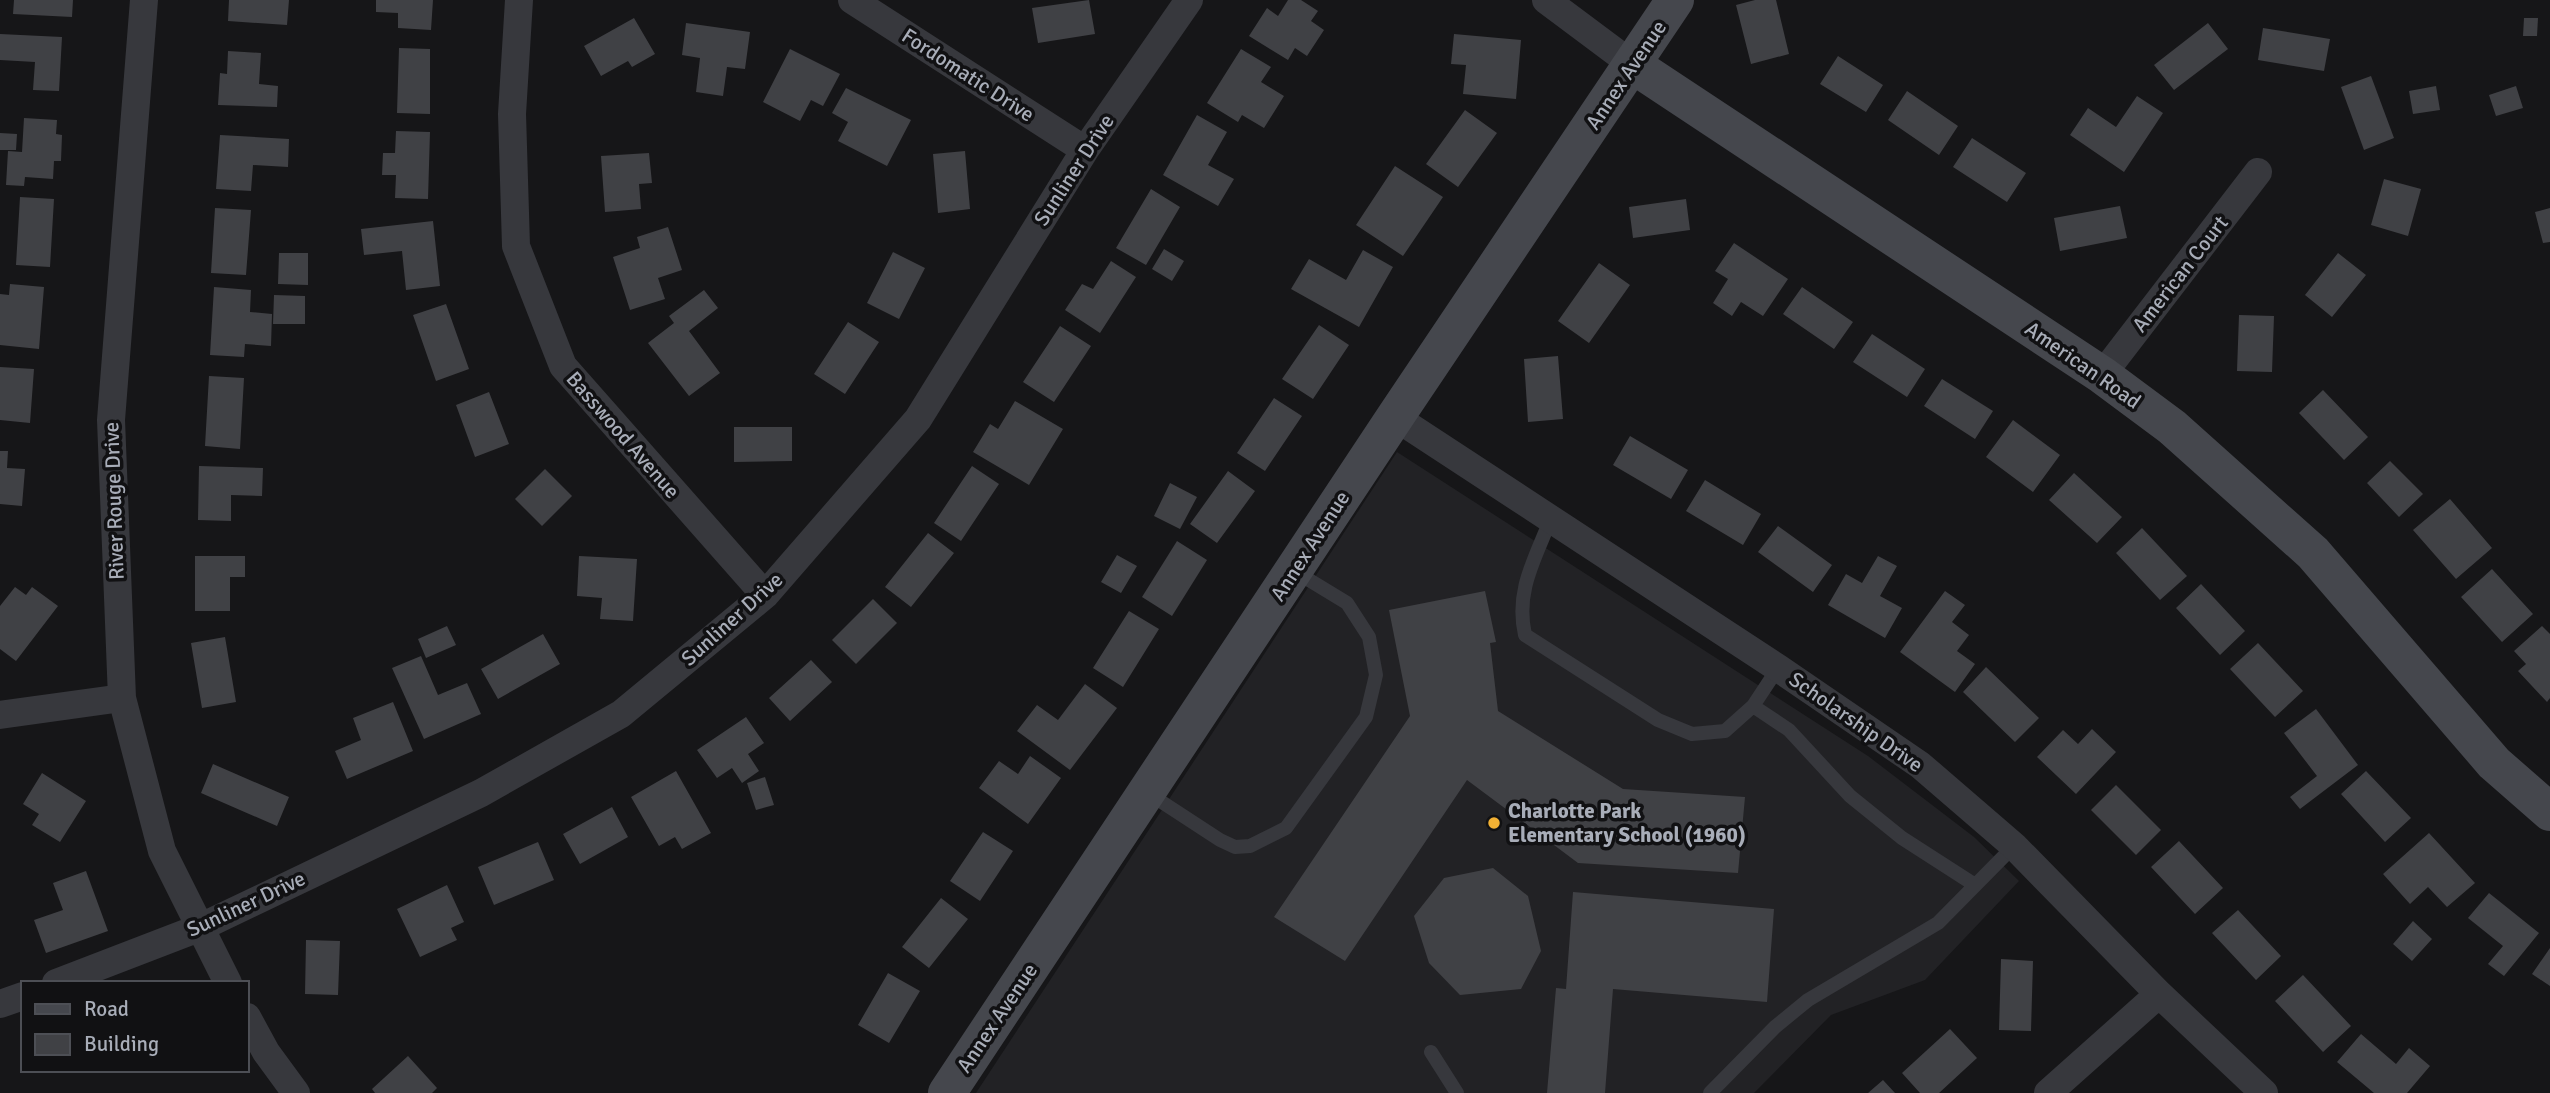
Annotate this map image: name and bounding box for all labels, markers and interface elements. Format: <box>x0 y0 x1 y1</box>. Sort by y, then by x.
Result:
street label: Annex Avenue <box>1580 15 1672 135</box>
street label: Fordomatic Drive <box>897 23 1039 127</box>
street label: Sunliner Drive <box>1028 109 1120 231</box>
street label: American Court <box>2126 210 2234 338</box>
street label: American Road <box>2020 316 2146 414</box>
street label: Basswood Avenue <box>561 366 685 504</box>
street label: River Rouge Drive <box>98 422 130 580</box>
street label: Annex Avenue <box>1265 486 1355 606</box>
street label: Sunliner Drive <box>676 567 788 671</box>
street label: Scholarship Drive <box>1784 666 1928 778</box>
place label: Charlotte Park Elementary School (1960) <box>1508 798 1746 848</box>
marker: Charlotte Park Elementary School (1960) <box>1486 815 1502 831</box>
street label: Sunliner Drive <box>183 865 309 943</box>
street label: Annex Avenue <box>951 958 1043 1078</box>
legend <box>21 981 248 1072</box>
text: Road <box>84 996 129 1022</box>
text: Building <box>84 1031 159 1057</box>

